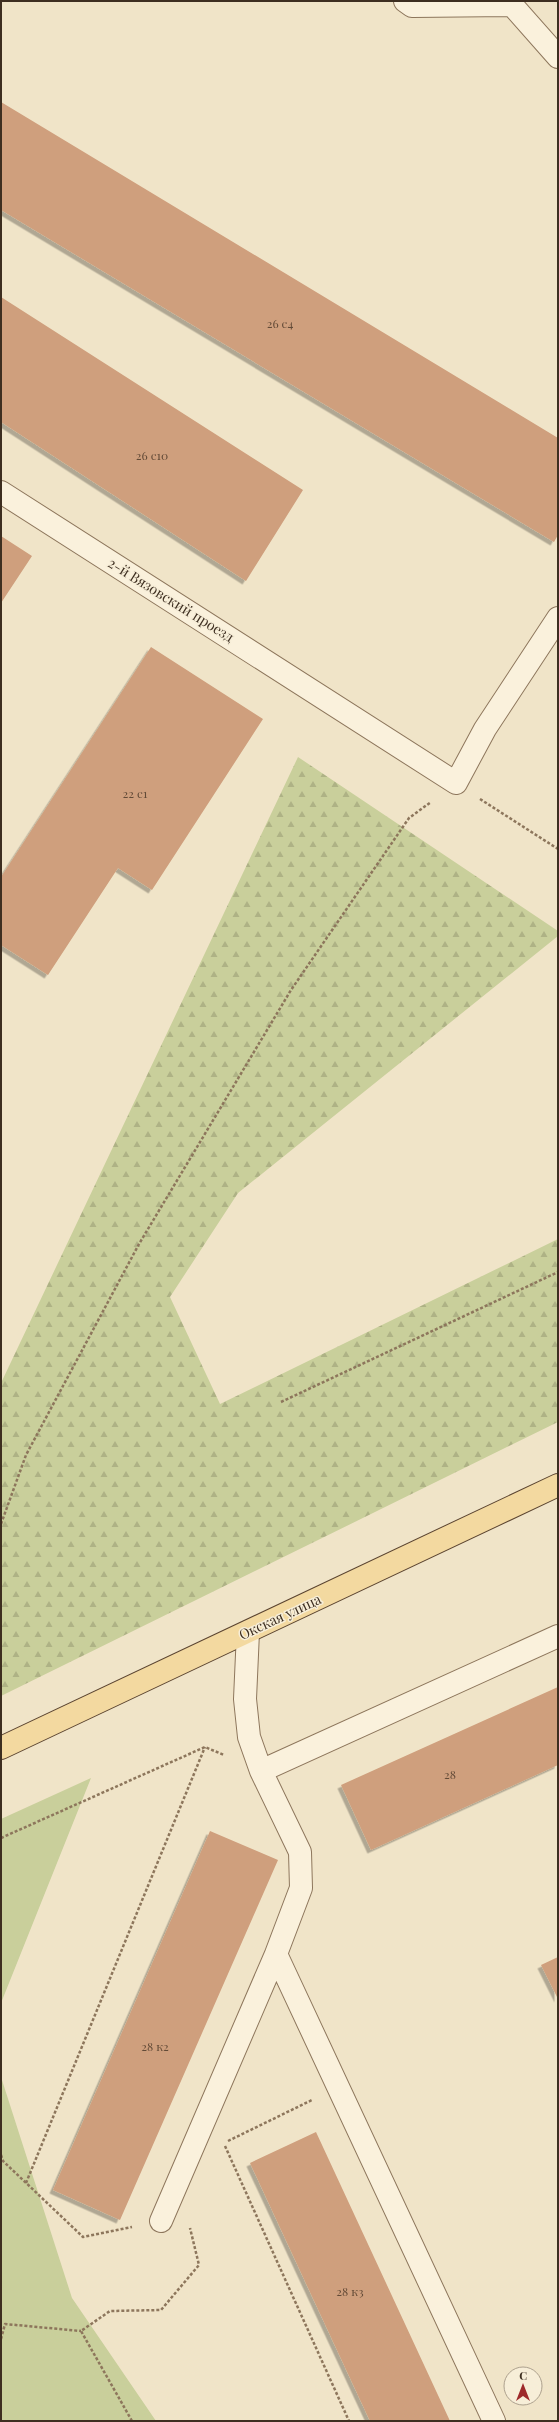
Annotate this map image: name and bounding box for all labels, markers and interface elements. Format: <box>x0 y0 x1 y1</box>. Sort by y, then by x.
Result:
house number: 26 с4 <box>267 315 293 331</box>
house number: 26 с10 <box>136 447 168 463</box>
street label: 2-й Вязовский проезд <box>105 553 238 646</box>
house number: 22 с1 <box>123 785 148 801</box>
street label: Окская улица <box>236 1589 324 1644</box>
house number: 28 <box>444 1766 456 1782</box>
house number: 28 к2 <box>141 2038 169 2054</box>
house number: 28 к3 <box>336 2283 364 2299</box>
north arrow <box>503 2366 543 2406</box>
text: С <box>519 2368 527 2383</box>

